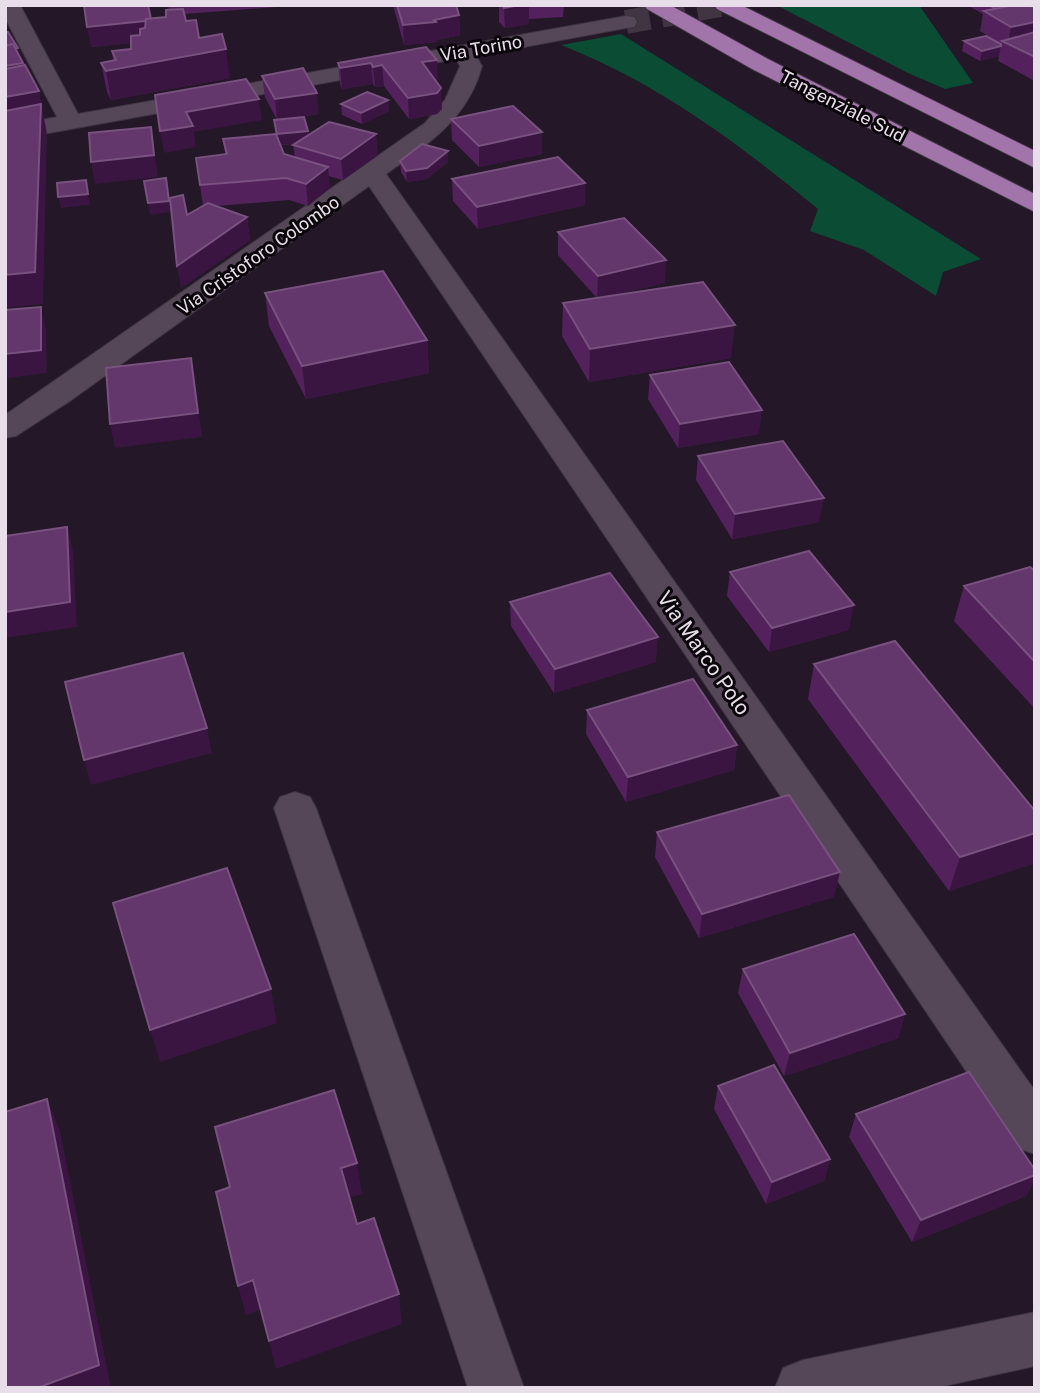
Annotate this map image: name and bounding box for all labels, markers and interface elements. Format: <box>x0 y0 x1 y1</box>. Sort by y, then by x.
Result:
street label: Via Torino <box>438 30 524 66</box>
street label: Tangenziale Sud <box>777 66 909 146</box>
street label: Via Cristoforo Colombo <box>173 191 343 319</box>
street label: Via Marco Polo <box>652 586 756 720</box>

